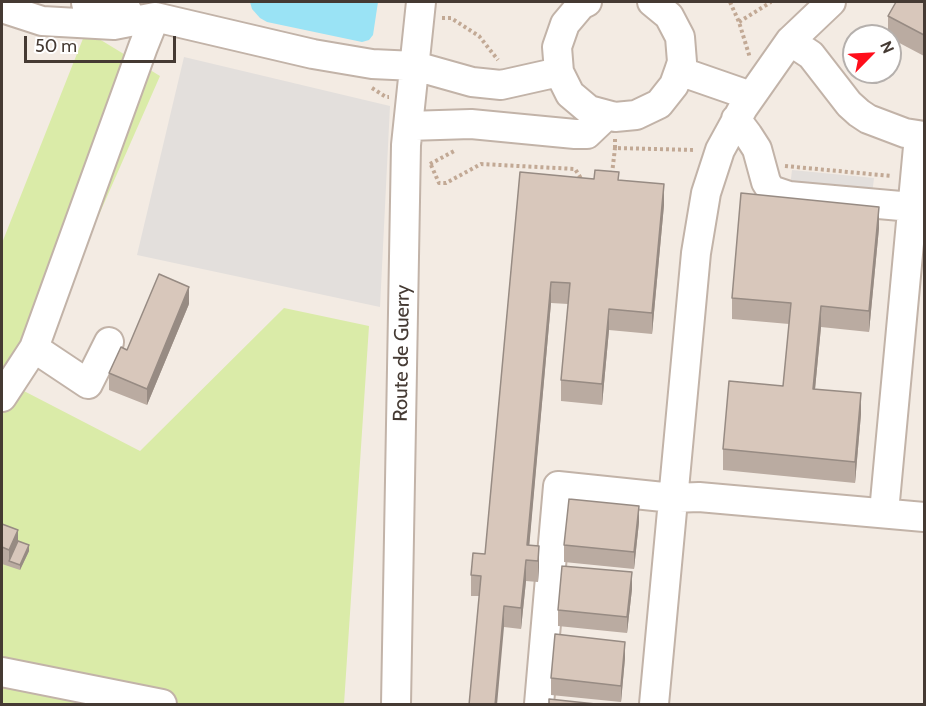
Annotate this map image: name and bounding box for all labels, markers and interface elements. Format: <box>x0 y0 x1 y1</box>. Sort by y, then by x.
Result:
scale bar <box>27 24 178 62</box>
north arrow <box>842 24 902 84</box>
text: 50 m <box>35 35 77 57</box>
text: N <box>876 38 898 56</box>
street label: Route de Guerry <box>389 284 415 422</box>

